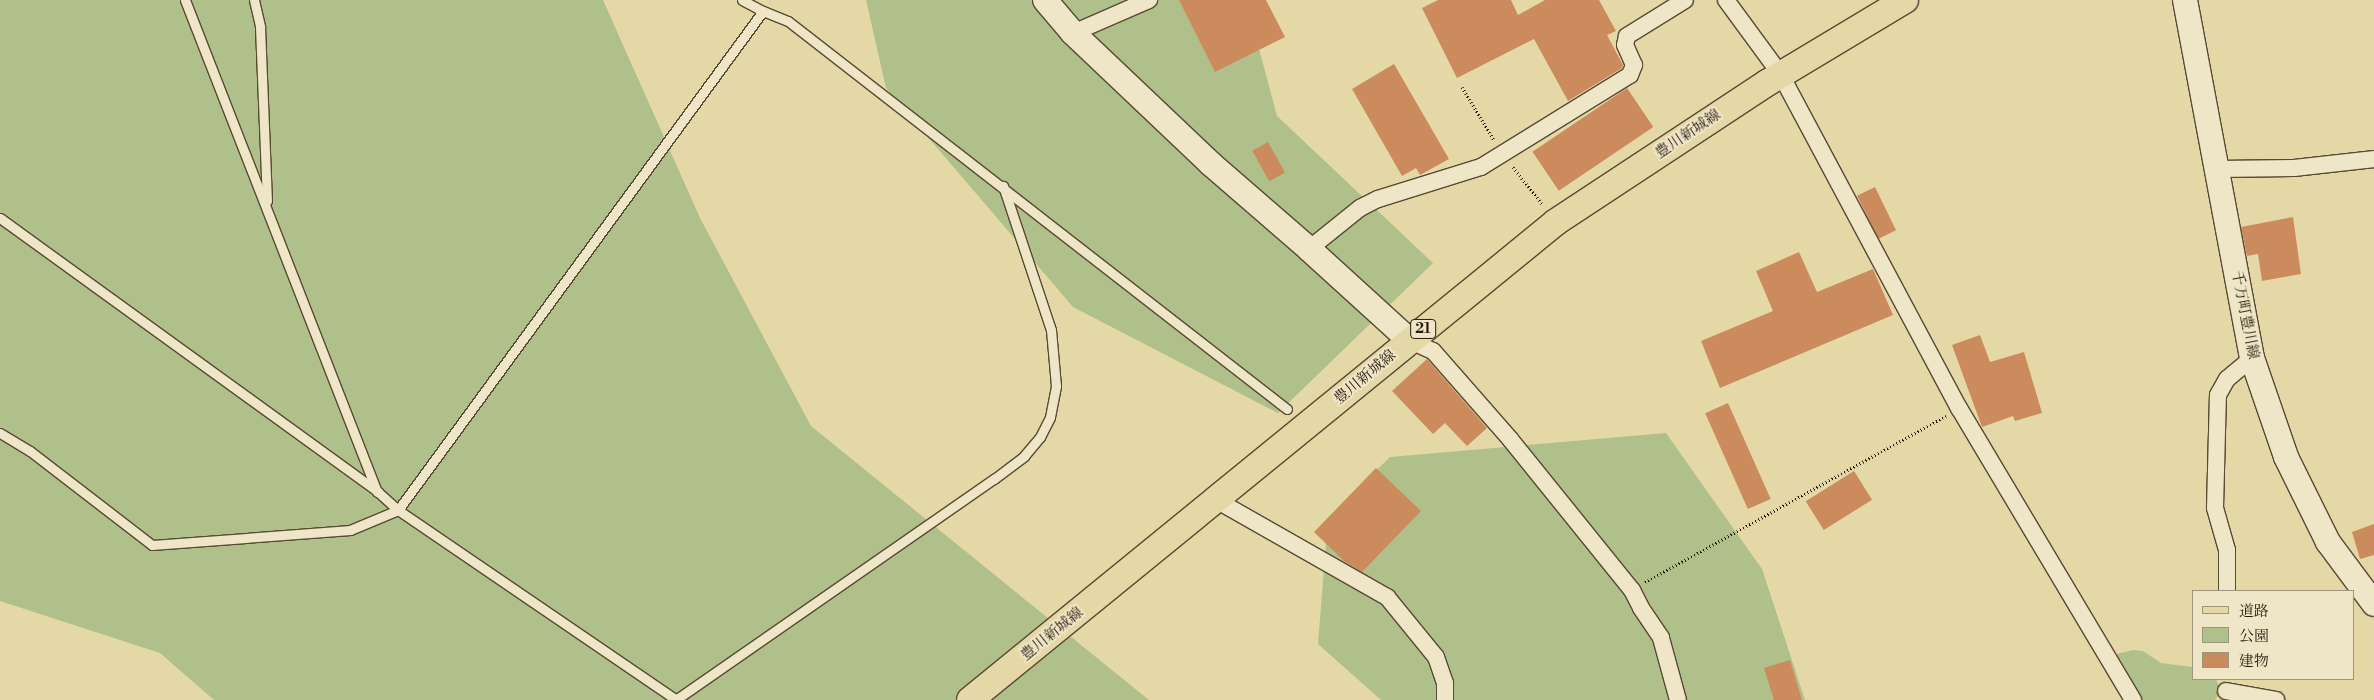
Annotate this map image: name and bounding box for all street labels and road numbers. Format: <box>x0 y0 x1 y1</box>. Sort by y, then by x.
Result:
street label: 豊川新城線 <box>1652 106 1724 162</box>
street label: 千万町豊川線 <box>2228 269 2262 361</box>
road number: 21 <box>1409 318 1437 340</box>
street label: 豊川新城線 <box>1330 346 1400 408</box>
street label: 豊川新城線 <box>1017 603 1087 665</box>

